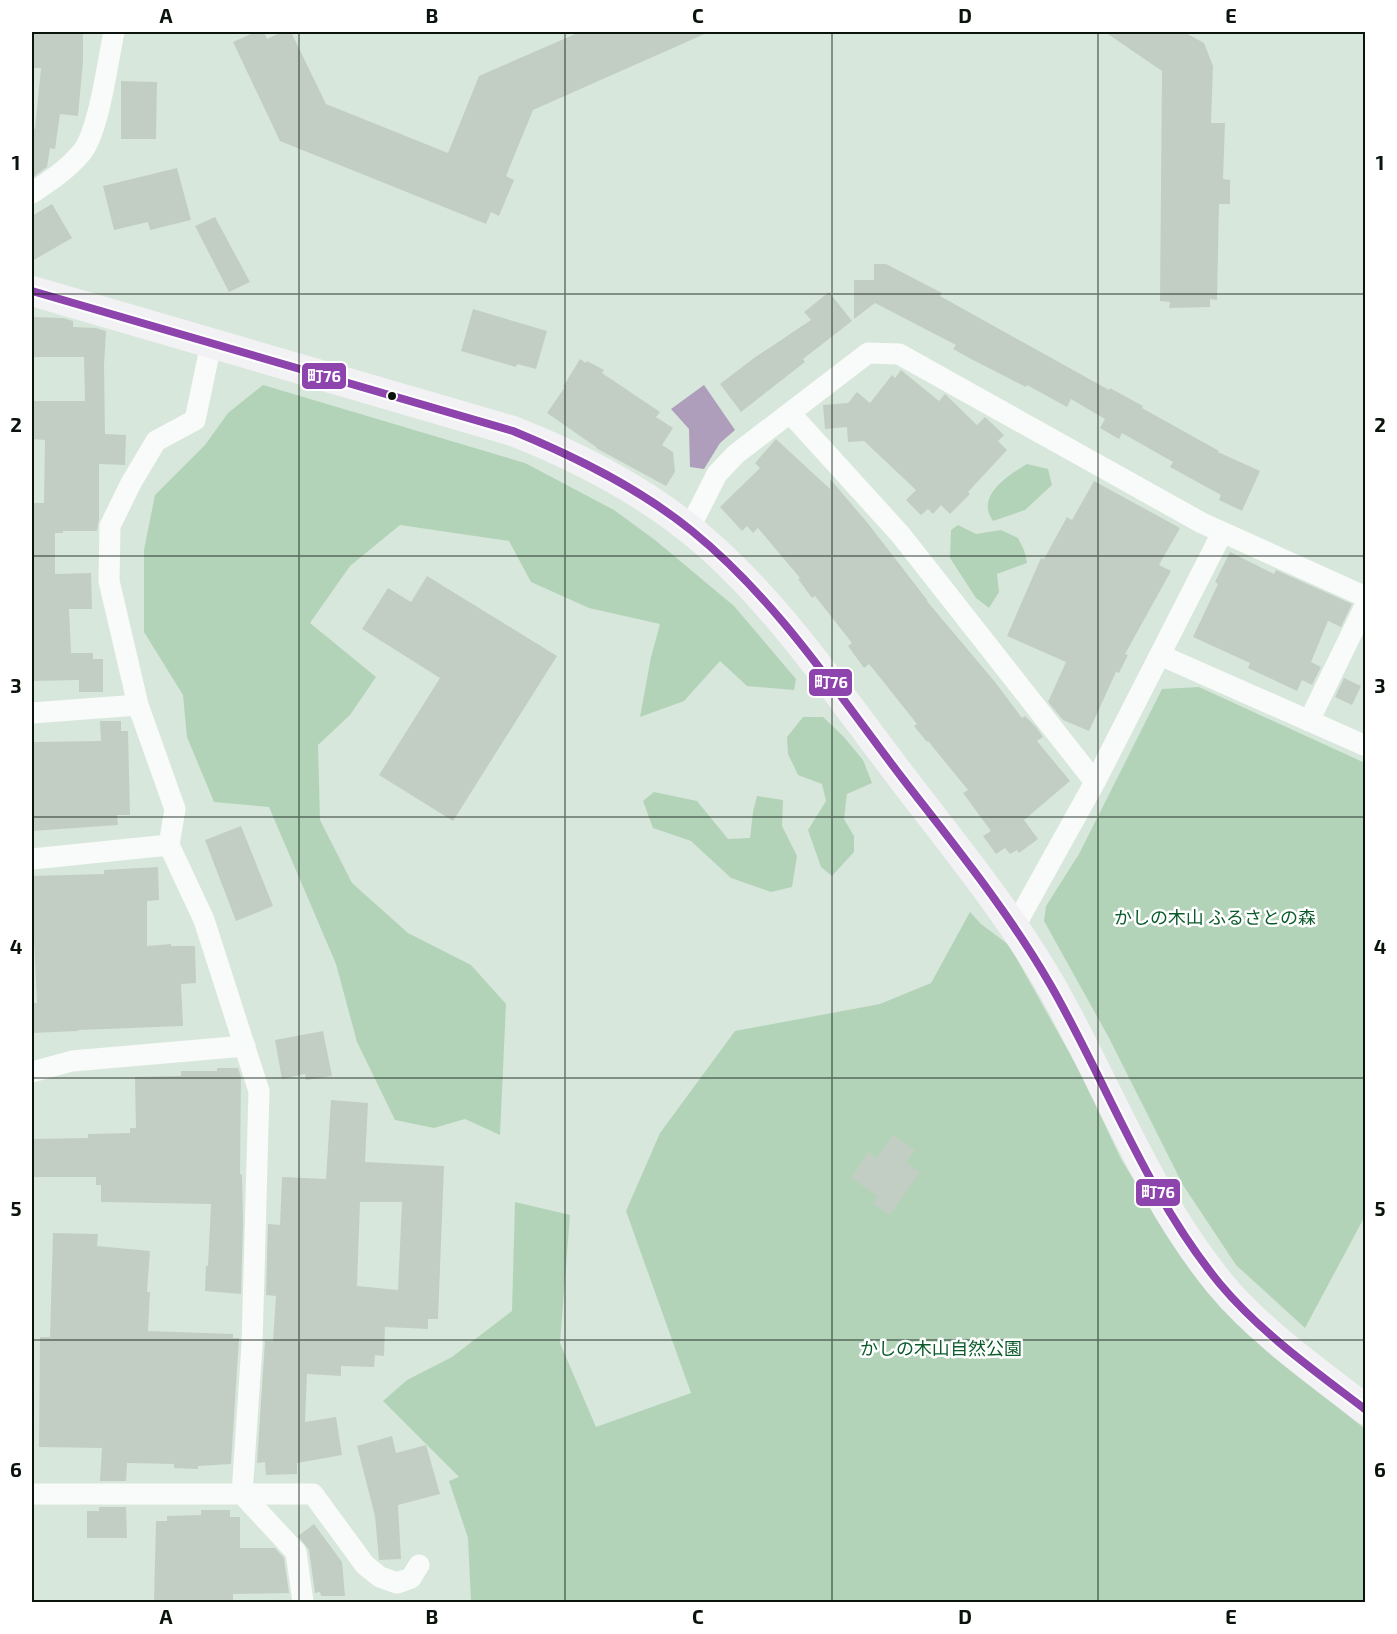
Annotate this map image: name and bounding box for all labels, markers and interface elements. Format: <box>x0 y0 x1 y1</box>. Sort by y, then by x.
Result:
text: A <box>159 3 173 27</box>
text: B <box>426 3 438 27</box>
text: C <box>692 3 704 27</box>
text: D <box>958 3 972 27</box>
text: E <box>1225 3 1237 27</box>
text: 1 <box>12 150 20 174</box>
text: 1 <box>1376 150 1384 174</box>
line badge: 町76 <box>301 362 347 390</box>
text: 町76 <box>307 366 341 385</box>
unlabelled marker <box>386 390 398 402</box>
text: 2 <box>10 412 22 436</box>
text: 2 <box>1374 412 1386 436</box>
line badge: 町76 <box>808 668 853 697</box>
text: 町76 <box>814 672 848 691</box>
text: 3 <box>10 673 22 697</box>
text: 3 <box>1374 673 1386 697</box>
park label: かしの木山 ふるさとの森 <box>1114 906 1316 928</box>
text: 4 <box>10 934 23 958</box>
text: 4 <box>1374 934 1387 958</box>
line badge: 町76 <box>1135 1178 1181 1207</box>
text: 町76 <box>1141 1182 1175 1201</box>
text: 5 <box>10 1196 22 1220</box>
text: 5 <box>1374 1196 1386 1220</box>
park label: かしの木山自然公園 <box>860 1337 1022 1359</box>
text: 6 <box>10 1457 22 1481</box>
text: 6 <box>1374 1457 1386 1481</box>
text: A <box>159 1604 173 1628</box>
text: B <box>426 1604 438 1628</box>
text: C <box>692 1604 704 1628</box>
text: D <box>958 1604 972 1628</box>
text: E <box>1225 1604 1237 1628</box>

